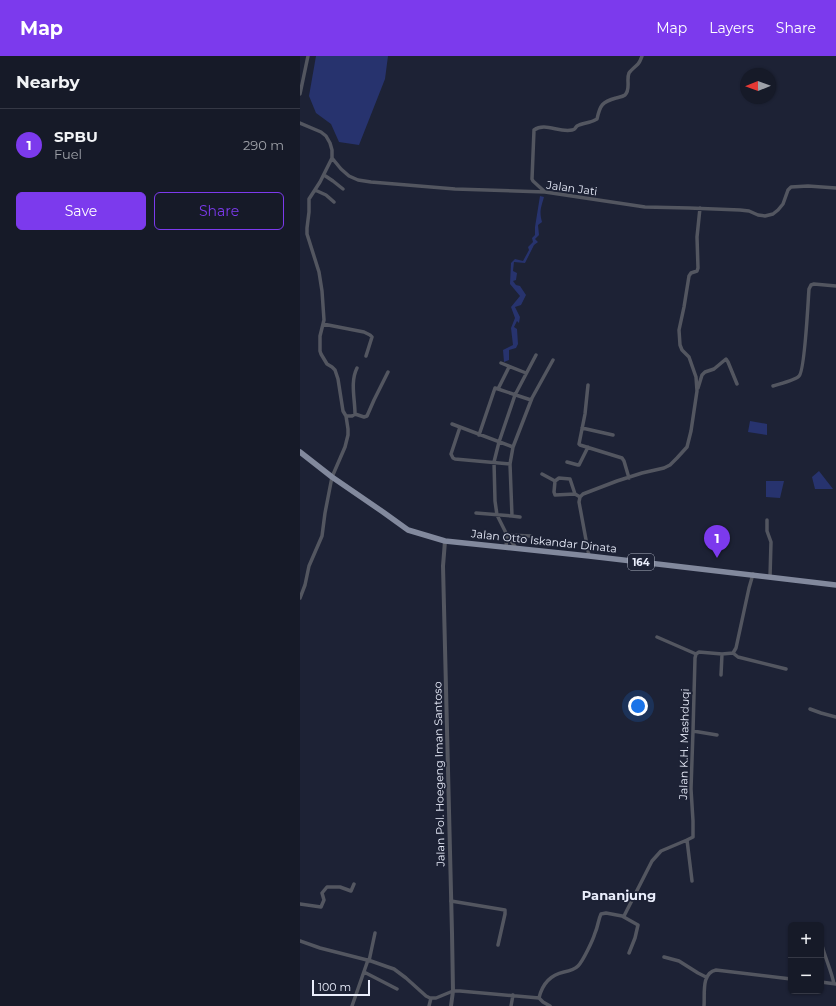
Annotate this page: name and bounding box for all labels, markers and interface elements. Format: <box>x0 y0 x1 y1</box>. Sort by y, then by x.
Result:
text: Map <box>20 17 63 40</box>
text: Map <box>656 19 687 37</box>
text: Layers <box>709 19 754 37</box>
text: Share <box>776 19 816 37</box>
north arrow <box>740 68 776 104</box>
text: Nearby <box>16 72 80 92</box>
text: SPBU <box>54 127 98 146</box>
text: 1 <box>26 137 32 153</box>
text: 290 m <box>243 137 284 153</box>
text: Fuel <box>54 146 82 162</box>
street label: Jalan Jati <box>545 177 598 198</box>
button: Save <box>16 192 146 230</box>
button: Share <box>154 192 284 230</box>
pin: 1 <box>704 525 730 558</box>
street label: Jalan Otto Iskandar Dinata <box>469 526 618 556</box>
road number: 164 <box>628 554 654 570</box>
street label: Jalan Pol. Hoegeng Iman Santoso <box>430 681 448 868</box>
street label: Jalan K.H. Mashduqi <box>676 688 692 801</box>
your location <box>628 696 648 716</box>
district label: Pananjung <box>582 887 656 903</box>
map controls <box>788 922 824 994</box>
button: + <box>788 922 824 958</box>
button: − <box>788 958 824 994</box>
scale bar <box>312 978 370 997</box>
text: 100 m <box>318 980 351 994</box>

